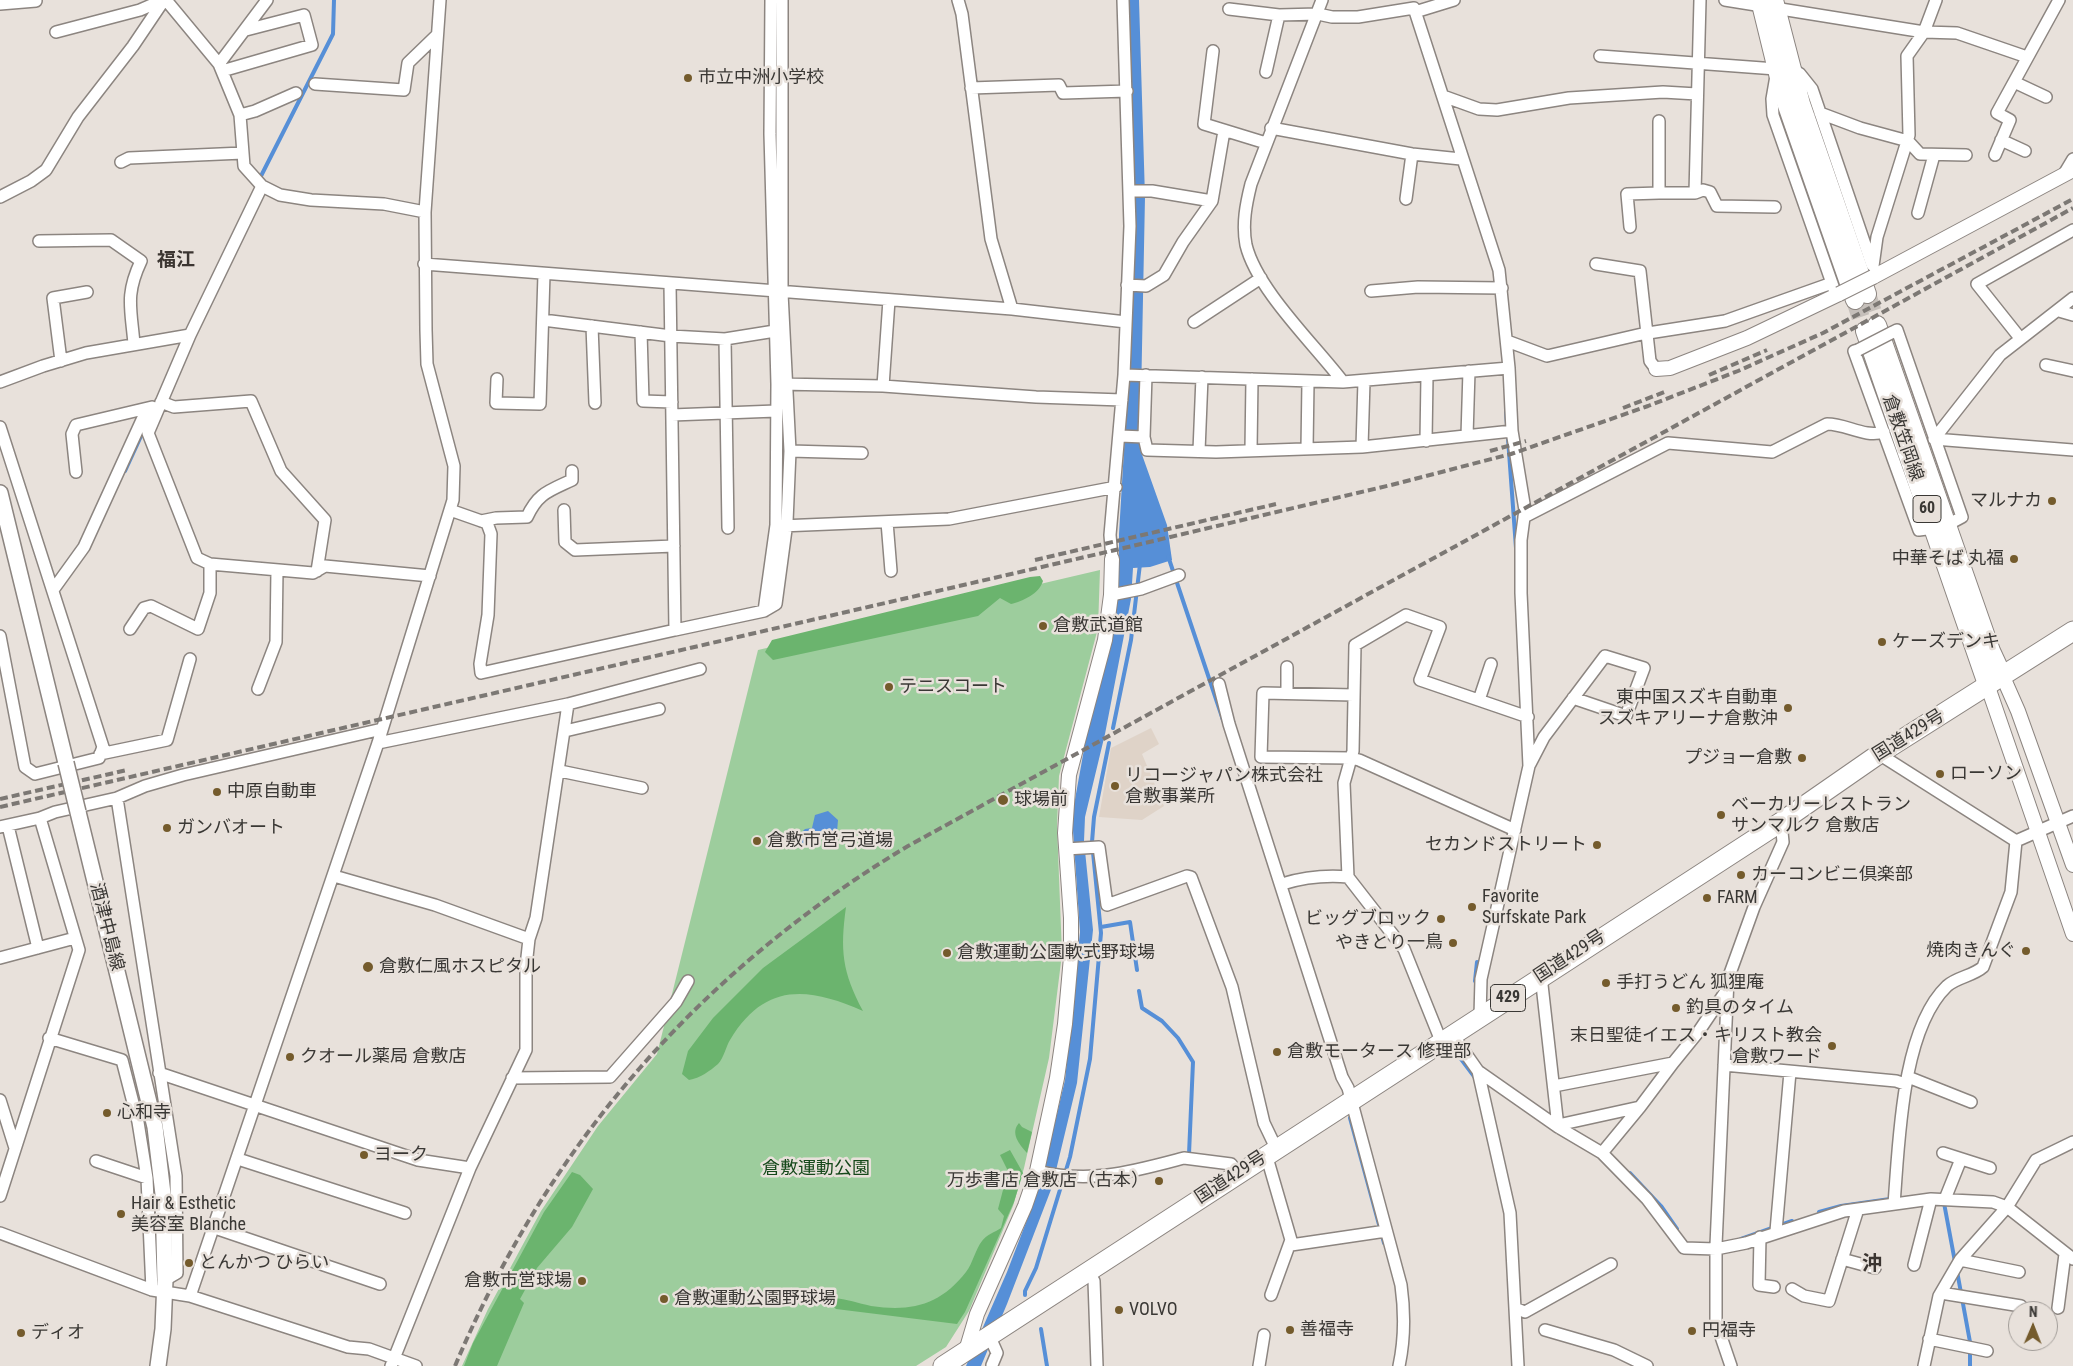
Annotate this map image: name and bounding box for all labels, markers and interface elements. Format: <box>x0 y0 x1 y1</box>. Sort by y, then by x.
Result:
place label: 市立中洲小学校 <box>698 67 824 89</box>
marker: 市立中洲小学校 <box>682 72 694 84</box>
district label: 福江 <box>157 250 195 272</box>
street label: 倉敷笠岡線 <box>1877 392 1927 484</box>
place label: マルナカ <box>1970 490 2042 512</box>
marker: マルナカ <box>2046 495 2058 507</box>
road number: 60 <box>1913 496 1941 522</box>
place label: 中華そば 丸福 <box>1892 548 2004 570</box>
marker: 中華そば 丸福 <box>2008 553 2020 565</box>
place label: 倉敷武道館 <box>1053 615 1143 637</box>
marker: 倉敷武道館 <box>1037 620 1049 632</box>
place label: ケーズデンキ <box>1892 631 2000 653</box>
marker: ケーズデンキ <box>1876 636 1888 648</box>
place label: テニスコート <box>899 676 1007 698</box>
marker: テニスコート <box>883 681 895 693</box>
place label: 東中国スズキ自動車 スズキアリーナ倉敷沖 <box>1598 687 1778 730</box>
marker: 東中国スズキ自動車 スズキアリーナ倉敷沖 <box>1782 702 1794 714</box>
street label: 国道429号 <box>1869 705 1949 767</box>
place label: プジョー倉敷 <box>1684 747 1792 769</box>
marker: プジョー倉敷 <box>1796 752 1808 764</box>
place label: ローソン <box>1950 763 2022 785</box>
place label: リコージャパン株式会社 倉敷事業所 <box>1125 765 1323 808</box>
marker: ローソン <box>1934 768 1946 780</box>
marker: リコージャパン株式会社 倉敷事業所 <box>1109 780 1121 792</box>
place label: 中原自動車 <box>227 781 317 803</box>
marker: 中原自動車 <box>211 786 223 798</box>
place label: 球場前 <box>1014 789 1068 811</box>
marker: 球場前 <box>996 793 1010 807</box>
place label: ベーカリーレストラン サンマルク 倉敷店 <box>1731 794 1911 836</box>
marker: ベーカリーレストラン サンマルク 倉敷店 <box>1715 809 1727 821</box>
place label: ガンバオート <box>177 817 285 839</box>
marker: ガンバオート <box>161 822 173 834</box>
place label: 倉敷市営弓道場 <box>767 830 893 852</box>
place label: セカンドストリート <box>1425 834 1587 856</box>
marker: 倉敷市営弓道場 <box>751 835 763 847</box>
marker: セカンドストリート <box>1591 839 1603 851</box>
place label: カーコンビニ倶楽部 <box>1751 864 1913 886</box>
marker: カーコンビニ倶楽部 <box>1735 869 1747 881</box>
street label: 酒津中島線 <box>85 881 127 973</box>
place label: Favorite Surfskate Park <box>1482 886 1586 929</box>
place label: FARM <box>1717 887 1758 909</box>
marker: FARM <box>1701 892 1713 904</box>
marker: Favorite Surfskate Park <box>1466 901 1478 913</box>
place label: ビッグブロック <box>1305 908 1431 930</box>
marker: ビッグブロック <box>1435 913 1447 925</box>
street label: 国道429号 <box>1530 926 1610 988</box>
place label: やきとり一鳥 <box>1335 932 1443 954</box>
marker: やきとり一鳥 <box>1447 937 1459 949</box>
place label: 焼肉きんぐ <box>1926 940 2016 962</box>
place label: 倉敷運動公園軟式野球場 <box>957 942 1155 964</box>
marker: 焼肉きんぐ <box>2020 945 2032 957</box>
marker: 倉敷運動公園軟式野球場 <box>941 947 953 959</box>
place label: 倉敷仁風ホスピタル <box>379 956 541 978</box>
marker: 倉敷仁風ホスピタル <box>361 960 375 974</box>
place label: 手打うどん 狐狸庵 <box>1616 972 1764 994</box>
marker: 手打うどん 狐狸庵 <box>1600 977 1612 989</box>
road number: 429 <box>1490 984 1526 1011</box>
place label: 釣具のタイム <box>1686 997 1794 1019</box>
marker: 釣具のタイム <box>1670 1002 1682 1014</box>
place label: 末日聖徒イエス・キリスト教会 倉敷ワード <box>1570 1025 1822 1068</box>
marker: 末日聖徒イエス・キリスト教会 倉敷ワード <box>1826 1040 1838 1052</box>
place label: 倉敷モータース 修理部 <box>1287 1041 1471 1063</box>
place label: クオール薬局 倉敷店 <box>300 1046 466 1068</box>
marker: 倉敷モータース 修理部 <box>1271 1046 1283 1058</box>
marker: クオール薬局 倉敷店 <box>284 1051 296 1063</box>
place label: 心和寺 <box>117 1102 171 1124</box>
marker: 心和寺 <box>101 1107 113 1119</box>
place label: ヨーク <box>374 1144 428 1166</box>
street label: 国道429号 <box>1191 1147 1271 1209</box>
marker: ヨーク <box>358 1149 370 1161</box>
park label: 倉敷運動公園 <box>762 1158 870 1180</box>
place label: 万歩書店 倉敷店（古本） <box>947 1170 1149 1192</box>
marker: 万歩書店 倉敷店（古本） <box>1153 1175 1165 1187</box>
place label: Hair & Esthetic 美容室 Blanche <box>131 1193 246 1236</box>
marker: Hair & Esthetic 美容室 Blanche <box>115 1208 127 1220</box>
place label: とんかつ ひらい <box>199 1252 329 1274</box>
district label: 沖 <box>1862 1253 1882 1277</box>
marker: とんかつ ひらい <box>183 1257 195 1269</box>
place label: 倉敷市営球場 <box>464 1270 572 1292</box>
marker: 倉敷市営球場 <box>576 1275 588 1287</box>
place label: 倉敷運動公園野球場 <box>674 1288 836 1310</box>
marker: 倉敷運動公園野球場 <box>658 1293 670 1305</box>
place label: VOLVO <box>1129 1299 1178 1321</box>
north arrow <box>2008 1301 2058 1351</box>
marker: VOLVO <box>1113 1304 1125 1316</box>
text: N <box>2029 1304 2038 1320</box>
place label: 善福寺 <box>1300 1319 1354 1341</box>
place label: 円福寺 <box>1702 1320 1756 1342</box>
place label: ディオ <box>31 1322 85 1344</box>
marker: 善福寺 <box>1284 1324 1296 1336</box>
marker: 円福寺 <box>1686 1325 1698 1337</box>
marker: ディオ <box>15 1327 27 1339</box>

